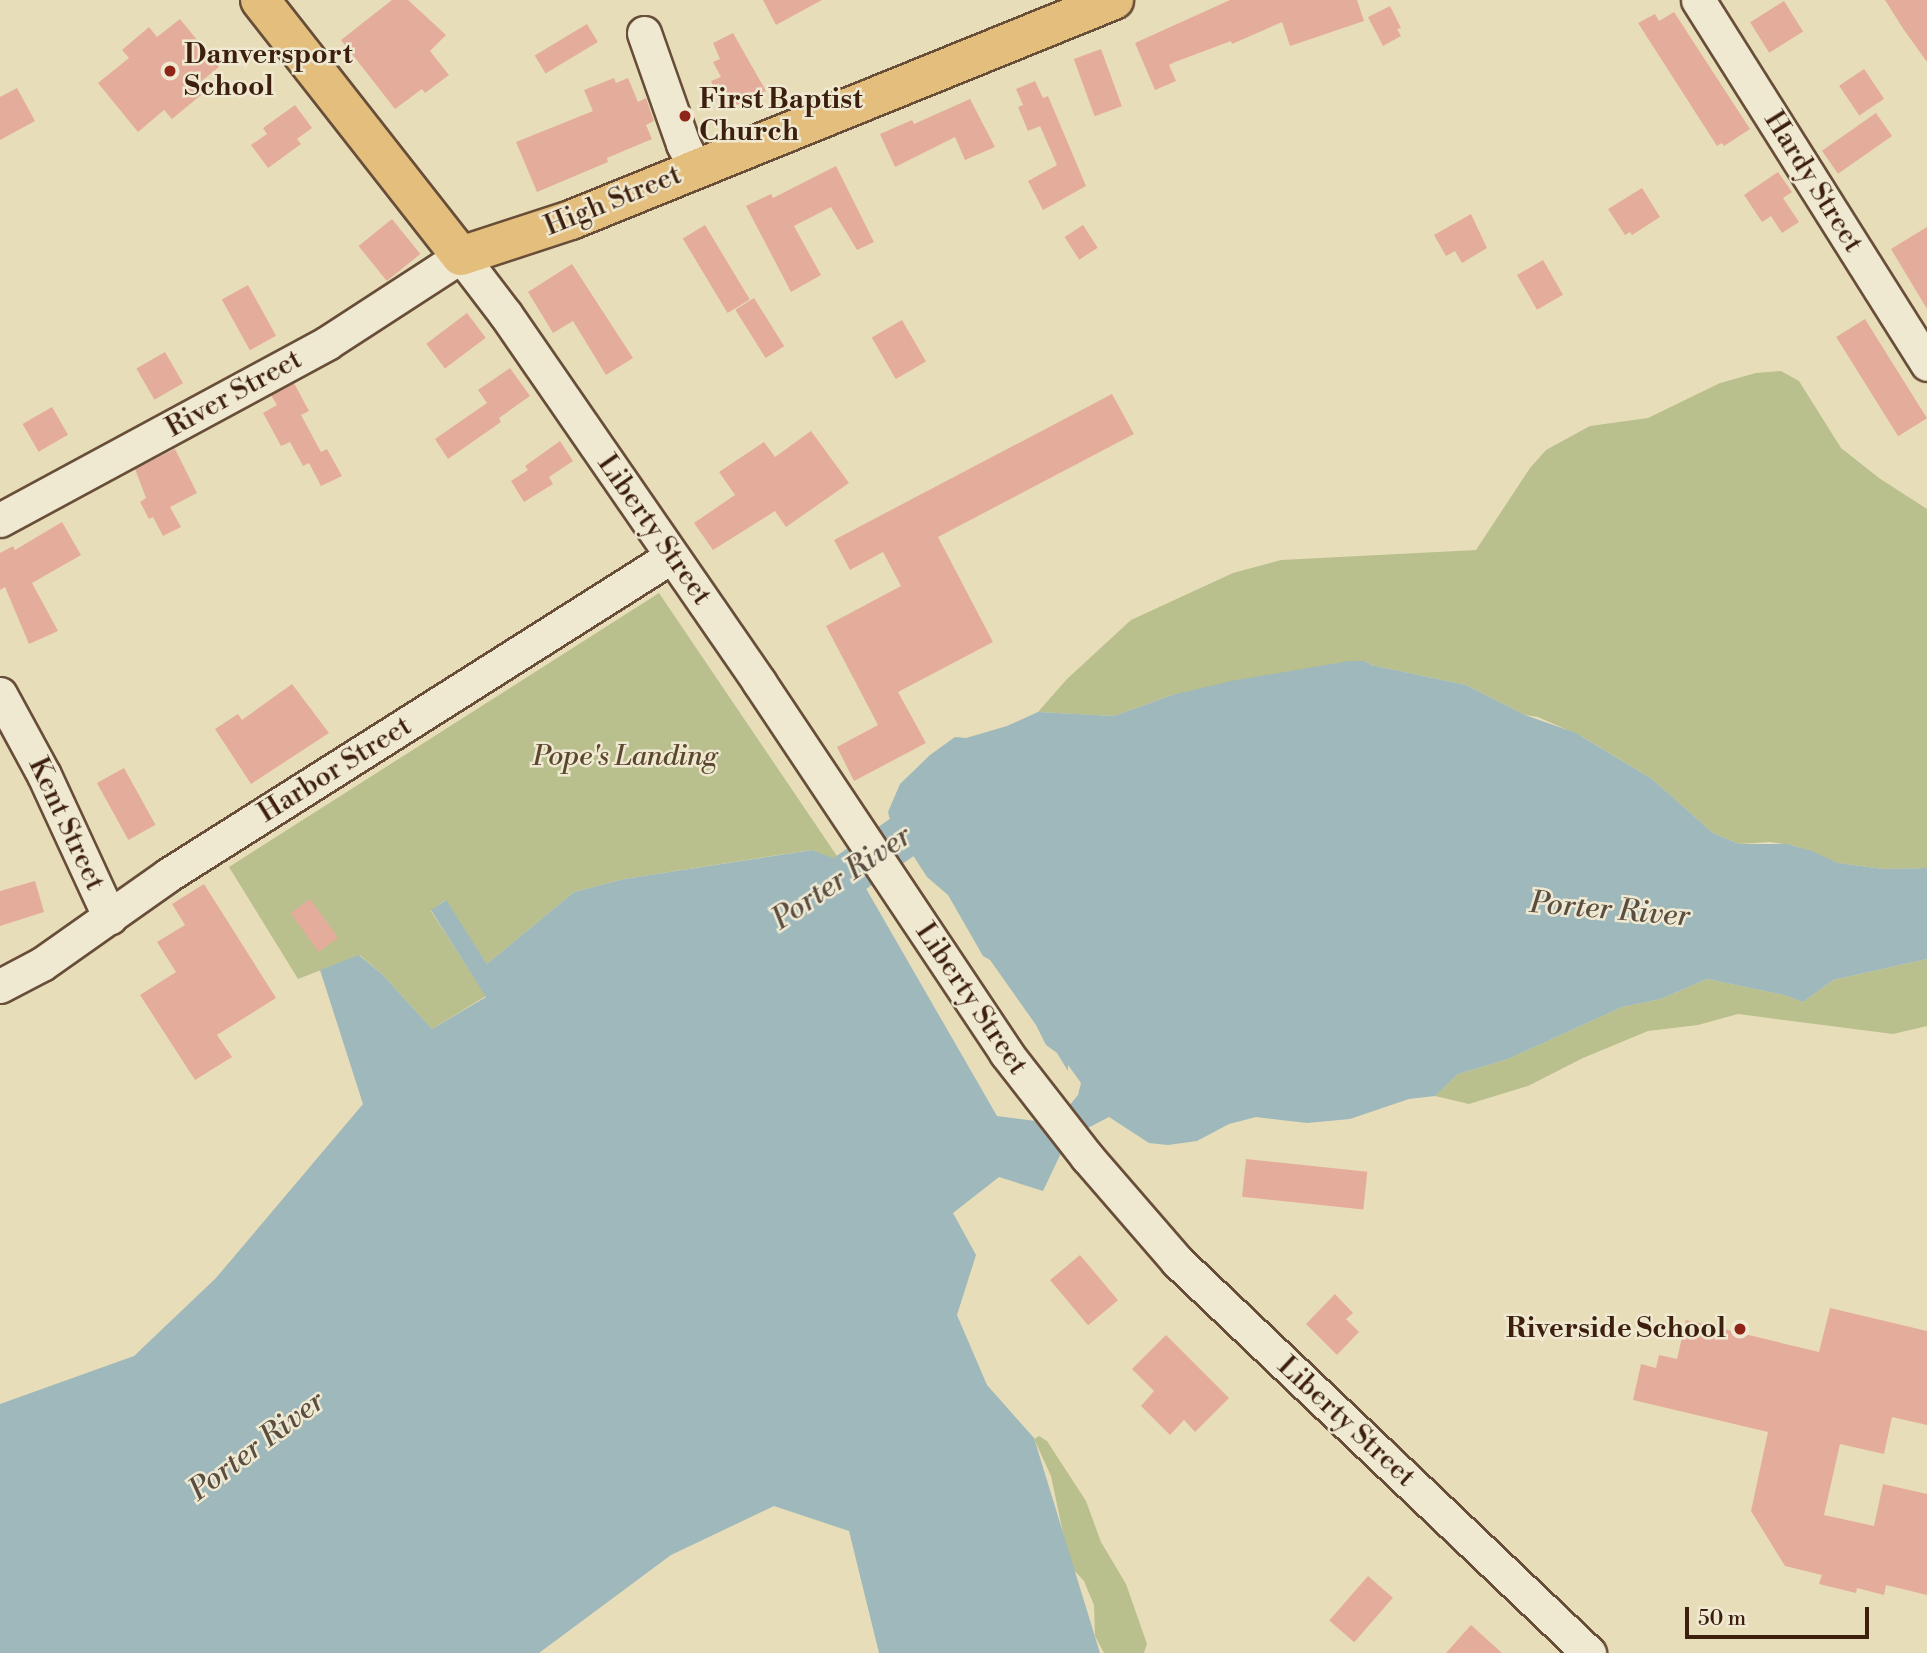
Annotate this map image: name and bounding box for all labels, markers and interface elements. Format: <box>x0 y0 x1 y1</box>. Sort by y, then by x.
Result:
place label: Danversport School <box>184 38 353 104</box>
marker: Danversport School <box>162 63 178 79</box>
place label: First Baptist Church <box>699 83 863 149</box>
street label: Hardy Street <box>1756 105 1870 259</box>
marker: First Baptist Church <box>677 108 693 124</box>
street label: High Street <box>540 158 686 244</box>
street label: River Street <box>160 343 308 445</box>
street label: Liberty Street <box>590 448 718 612</box>
street label: Harbor Street <box>252 710 418 830</box>
park label: Pope's Landing <box>533 740 717 774</box>
street label: Kent Street <box>21 752 111 896</box>
water label: Porter River <box>765 818 919 938</box>
water label: Porter River <box>1529 885 1691 935</box>
street label: Liberty Street <box>908 917 1034 1081</box>
place label: Riverside School <box>1506 1312 1726 1346</box>
marker: Riverside School <box>1732 1321 1748 1337</box>
street label: Liberty Street <box>1270 1350 1422 1494</box>
water label: Porter River <box>182 1383 332 1509</box>
scale bar <box>1689 1594 1873 1638</box>
text: 50 m <box>1698 1606 1746 1632</box>

